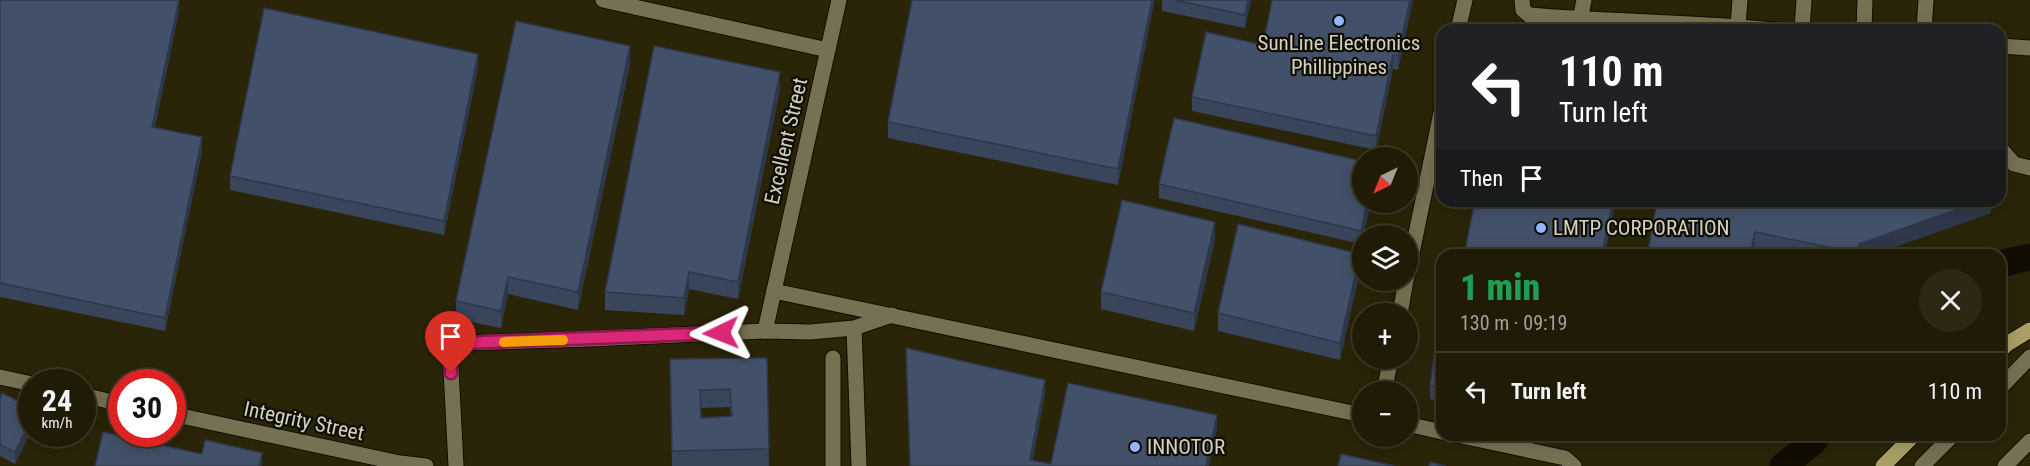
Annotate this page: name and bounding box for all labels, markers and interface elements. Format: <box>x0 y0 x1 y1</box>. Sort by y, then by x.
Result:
marker: SunLine Electronics Phillippines <box>1332 14 1346 28</box>
place label: SunLine Electronics Phillippines <box>1258 31 1420 79</box>
text: 110 m <box>1559 47 1664 96</box>
icon: left <box>1460 48 1538 126</box>
street label: Excellent Street <box>760 75 812 207</box>
text: Turn left <box>1559 97 1648 129</box>
north arrow <box>1352 147 1418 213</box>
map controls <box>1352 147 1418 447</box>
icon: arrive <box>1515 162 1548 195</box>
text: Then <box>1460 166 1503 191</box>
place label: LMTP CORPORATION <box>1553 216 1730 240</box>
marker: LMTP CORPORATION <box>1534 221 1548 235</box>
button: layers <box>1352 225 1418 291</box>
text: 1 min <box>1460 267 1540 309</box>
button: close <box>1919 269 1982 332</box>
position arrow <box>689 301 753 365</box>
button: + <box>1352 303 1418 369</box>
pin <box>425 311 476 373</box>
text: 130 m · 09:19 <box>1460 311 1567 335</box>
icon: arrive <box>434 320 467 353</box>
speed limit sign: 30 <box>108 369 186 447</box>
icon: left <box>1460 375 1493 408</box>
text: Turn left <box>1511 379 1586 404</box>
text: 110 m <box>1928 379 1982 404</box>
button: − <box>1352 381 1418 447</box>
text: 24 <box>42 383 72 418</box>
street label: Integrity Street <box>242 397 366 445</box>
text: km/h <box>42 414 72 432</box>
place label: INNOTOR <box>1147 435 1225 459</box>
marker: INNOTOR <box>1128 440 1142 454</box>

